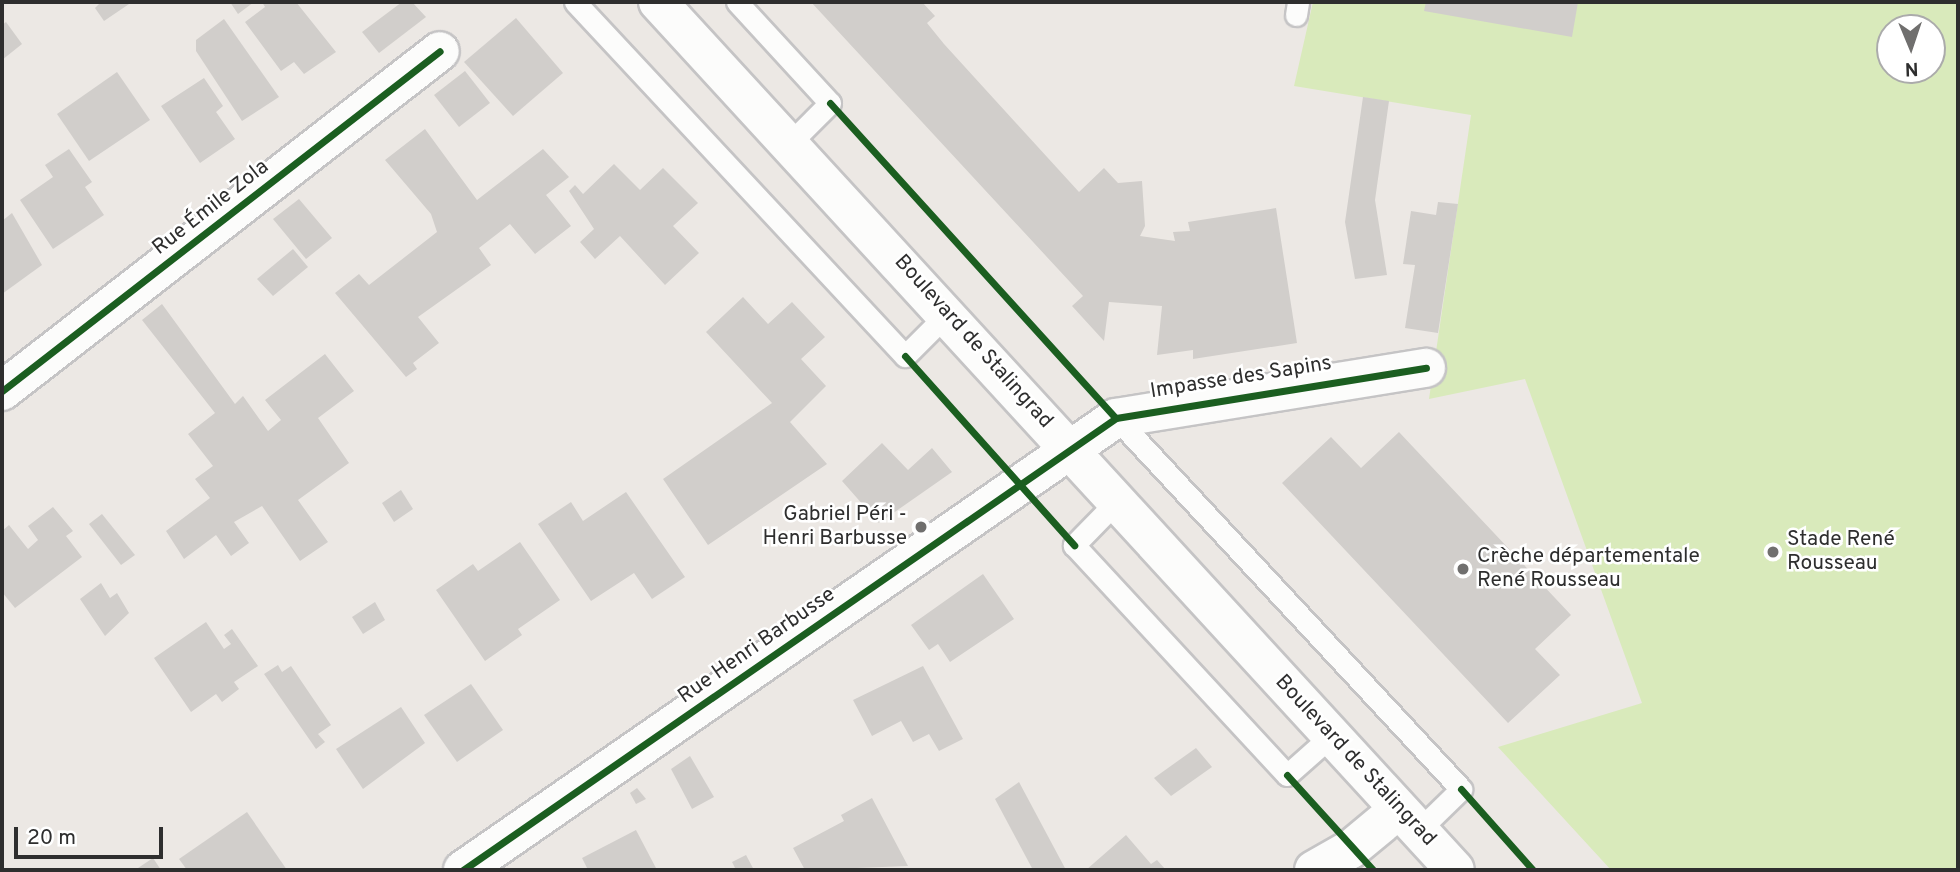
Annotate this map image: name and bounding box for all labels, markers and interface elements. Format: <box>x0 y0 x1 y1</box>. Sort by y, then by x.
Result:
north arrow <box>1876 14 1946 84</box>
text: N <box>1904 56 1919 80</box>
street label: Rue Émile Zola <box>148 155 274 261</box>
street label: Boulevard de Stalingrad <box>888 250 1058 434</box>
street label: Impasse des Sapins <box>1148 351 1334 405</box>
place label: Gabriel Péri - Henri Barbusse <box>763 502 907 552</box>
marker: Gabriel Péri - Henri Barbusse <box>913 519 929 535</box>
place label: Stade René Rousseau <box>1787 527 1895 577</box>
place label: Crèche départementale René Rousseau <box>1477 544 1700 594</box>
marker: Stade René Rousseau <box>1765 544 1781 560</box>
marker: Crèche départementale René Rousseau <box>1455 561 1471 577</box>
street label: Rue Henri Barbusse <box>674 582 840 710</box>
street label: Boulevard de Stalingrad <box>1269 670 1441 852</box>
scale bar <box>18 812 166 856</box>
text: 20 m <box>27 825 76 852</box>

